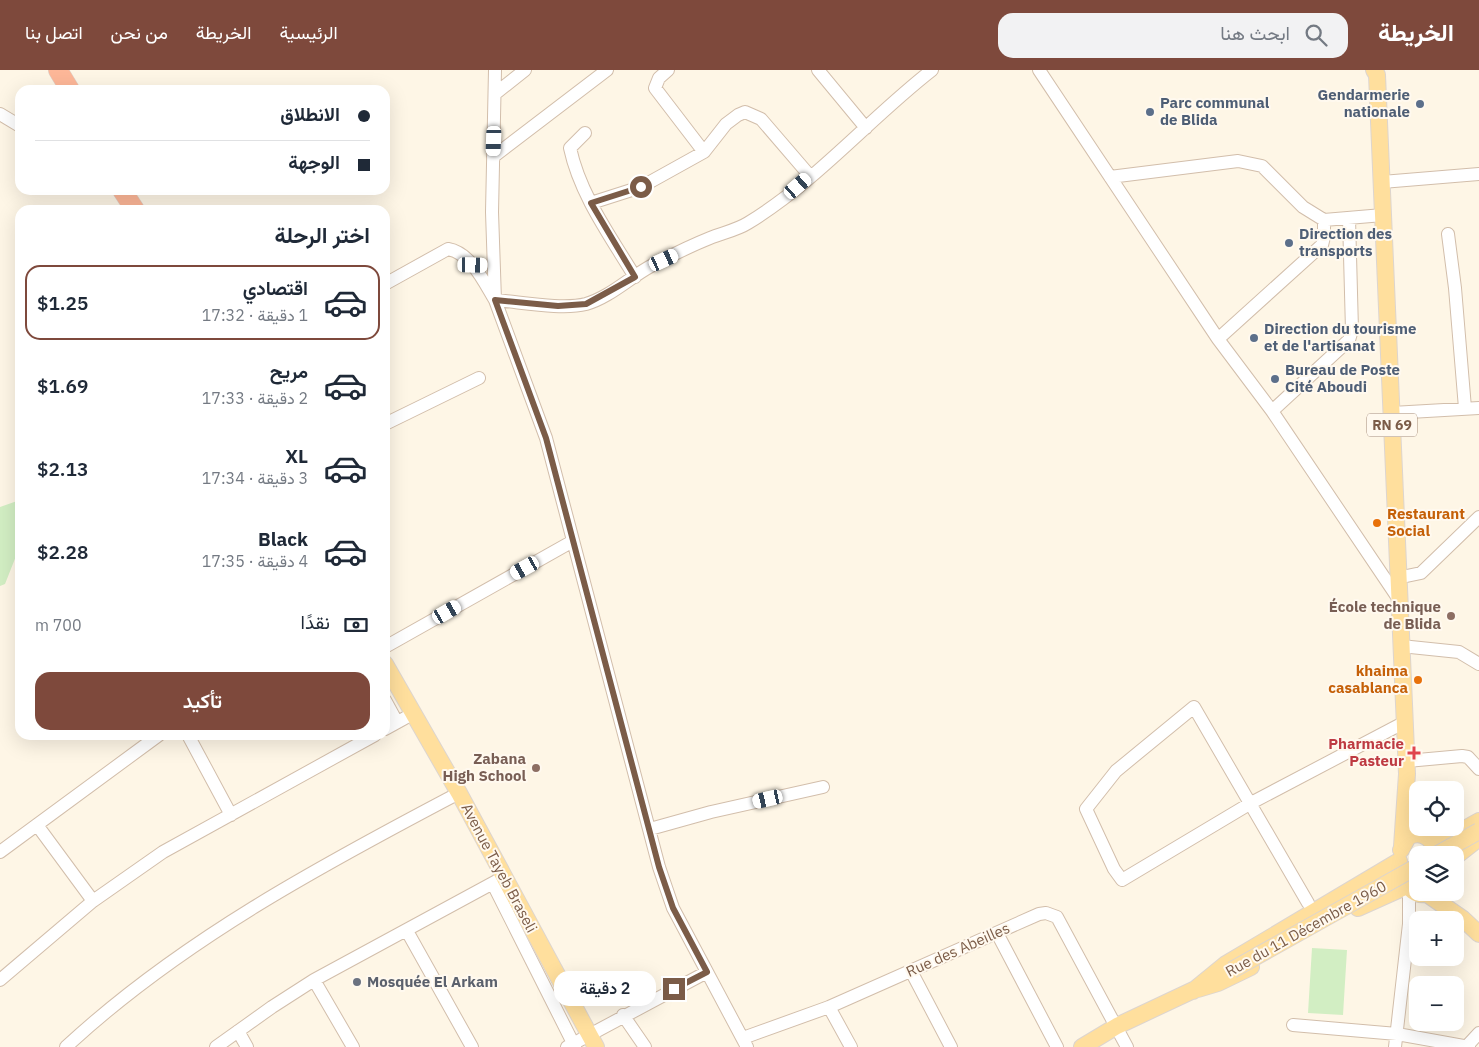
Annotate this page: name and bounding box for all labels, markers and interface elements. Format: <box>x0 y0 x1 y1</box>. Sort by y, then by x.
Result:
search box <box>998 13 1348 58</box>
text: الخريطة <box>1378 16 1454 48</box>
text: اتصل بنا <box>25 21 83 44</box>
text: من نحن <box>111 21 168 44</box>
text: الخريطة <box>196 21 251 44</box>
text: الرئيسية <box>279 21 338 44</box>
text: ابحث هنا <box>1220 21 1290 45</box>
icon: search <box>1302 21 1330 49</box>
place label: Gendarmerie nationale <box>1318 85 1410 121</box>
place label: Parc communal de Blida <box>1160 93 1270 129</box>
marker: Gendarmerie nationale <box>1414 98 1426 110</box>
text: الانطلاق <box>280 102 340 126</box>
marker: Parc communal de Blida <box>1144 106 1156 118</box>
car <box>485 126 502 156</box>
text: الوجهة <box>288 150 340 174</box>
car <box>781 170 814 202</box>
route start <box>630 176 652 198</box>
text: اختر الرحلة <box>275 220 370 249</box>
place label: Direction des transports <box>1299 224 1392 260</box>
marker: Direction des transports <box>1283 237 1295 249</box>
car <box>647 247 680 273</box>
car <box>457 257 488 273</box>
text: اقتصادي <box>243 276 308 300</box>
icon: car <box>323 280 368 325</box>
text: $1.25 <box>37 291 88 315</box>
text: 1 دقيقة · 17:32 <box>202 305 308 325</box>
place label: Direction du tourisme et de l'artisanat <box>1264 319 1416 355</box>
marker: Direction du tourisme et de l'artisanat <box>1248 332 1260 344</box>
text: مريح <box>270 359 308 383</box>
place label: Bureau de Poste Cité Aboudi <box>1285 360 1400 396</box>
icon: car <box>323 363 368 408</box>
marker: Bureau de Poste Cité Aboudi <box>1269 373 1281 385</box>
text: $1.69 <box>37 374 88 398</box>
text: 2 دقيقة · 17:33 <box>202 388 308 408</box>
road number: RN 69 <box>1367 414 1417 436</box>
text: XL <box>285 444 308 468</box>
icon: car <box>323 446 368 491</box>
text: $2.13 <box>37 457 88 481</box>
text: 3 دقيقة · 17:34 <box>202 468 308 488</box>
place label: Restaurant Social <box>1387 504 1465 540</box>
marker: Restaurant Social <box>1371 517 1383 529</box>
text: Black <box>258 527 308 551</box>
icon: car <box>323 529 368 574</box>
text: $2.28 <box>37 540 88 564</box>
text: 4 دقيقة · 17:35 <box>202 551 308 571</box>
car <box>508 554 541 582</box>
place label: École technique de Blida <box>1329 597 1441 633</box>
car <box>430 598 463 626</box>
text: نقدًا <box>301 610 330 634</box>
marker: École technique de Blida <box>1445 610 1457 622</box>
icon: cash <box>342 611 370 639</box>
text: 700 m <box>35 615 82 635</box>
place label: khaima casablanca <box>1328 661 1408 697</box>
button: تأكيد <box>35 672 370 730</box>
marker: khaima casablanca <box>1412 674 1424 686</box>
place label: Pharmacie Pasteur <box>1328 734 1404 770</box>
marker: Pharmacie Pasteur <box>1408 747 1420 759</box>
place label: Zabana High School <box>443 749 526 785</box>
marker: Zabana High School <box>530 762 542 774</box>
map controls <box>1409 781 1464 1031</box>
button: locate <box>1409 781 1464 836</box>
car <box>751 788 784 810</box>
street label: Avenue Tayeb Braseli <box>457 800 542 936</box>
button: layers <box>1409 846 1464 901</box>
street label: Rue du 11 Décembre 1960 <box>1222 876 1390 981</box>
button: + <box>1409 911 1464 966</box>
street label: Rue des Abeilles <box>903 918 1013 981</box>
place label: Mosquée El Arkam <box>367 972 498 991</box>
callout: 2 دقيقة <box>554 972 656 1006</box>
marker: Mosquée El Arkam <box>351 976 363 988</box>
button: − <box>1409 976 1464 1031</box>
text: 2 دقيقة <box>580 978 630 998</box>
route end <box>663 978 685 1000</box>

